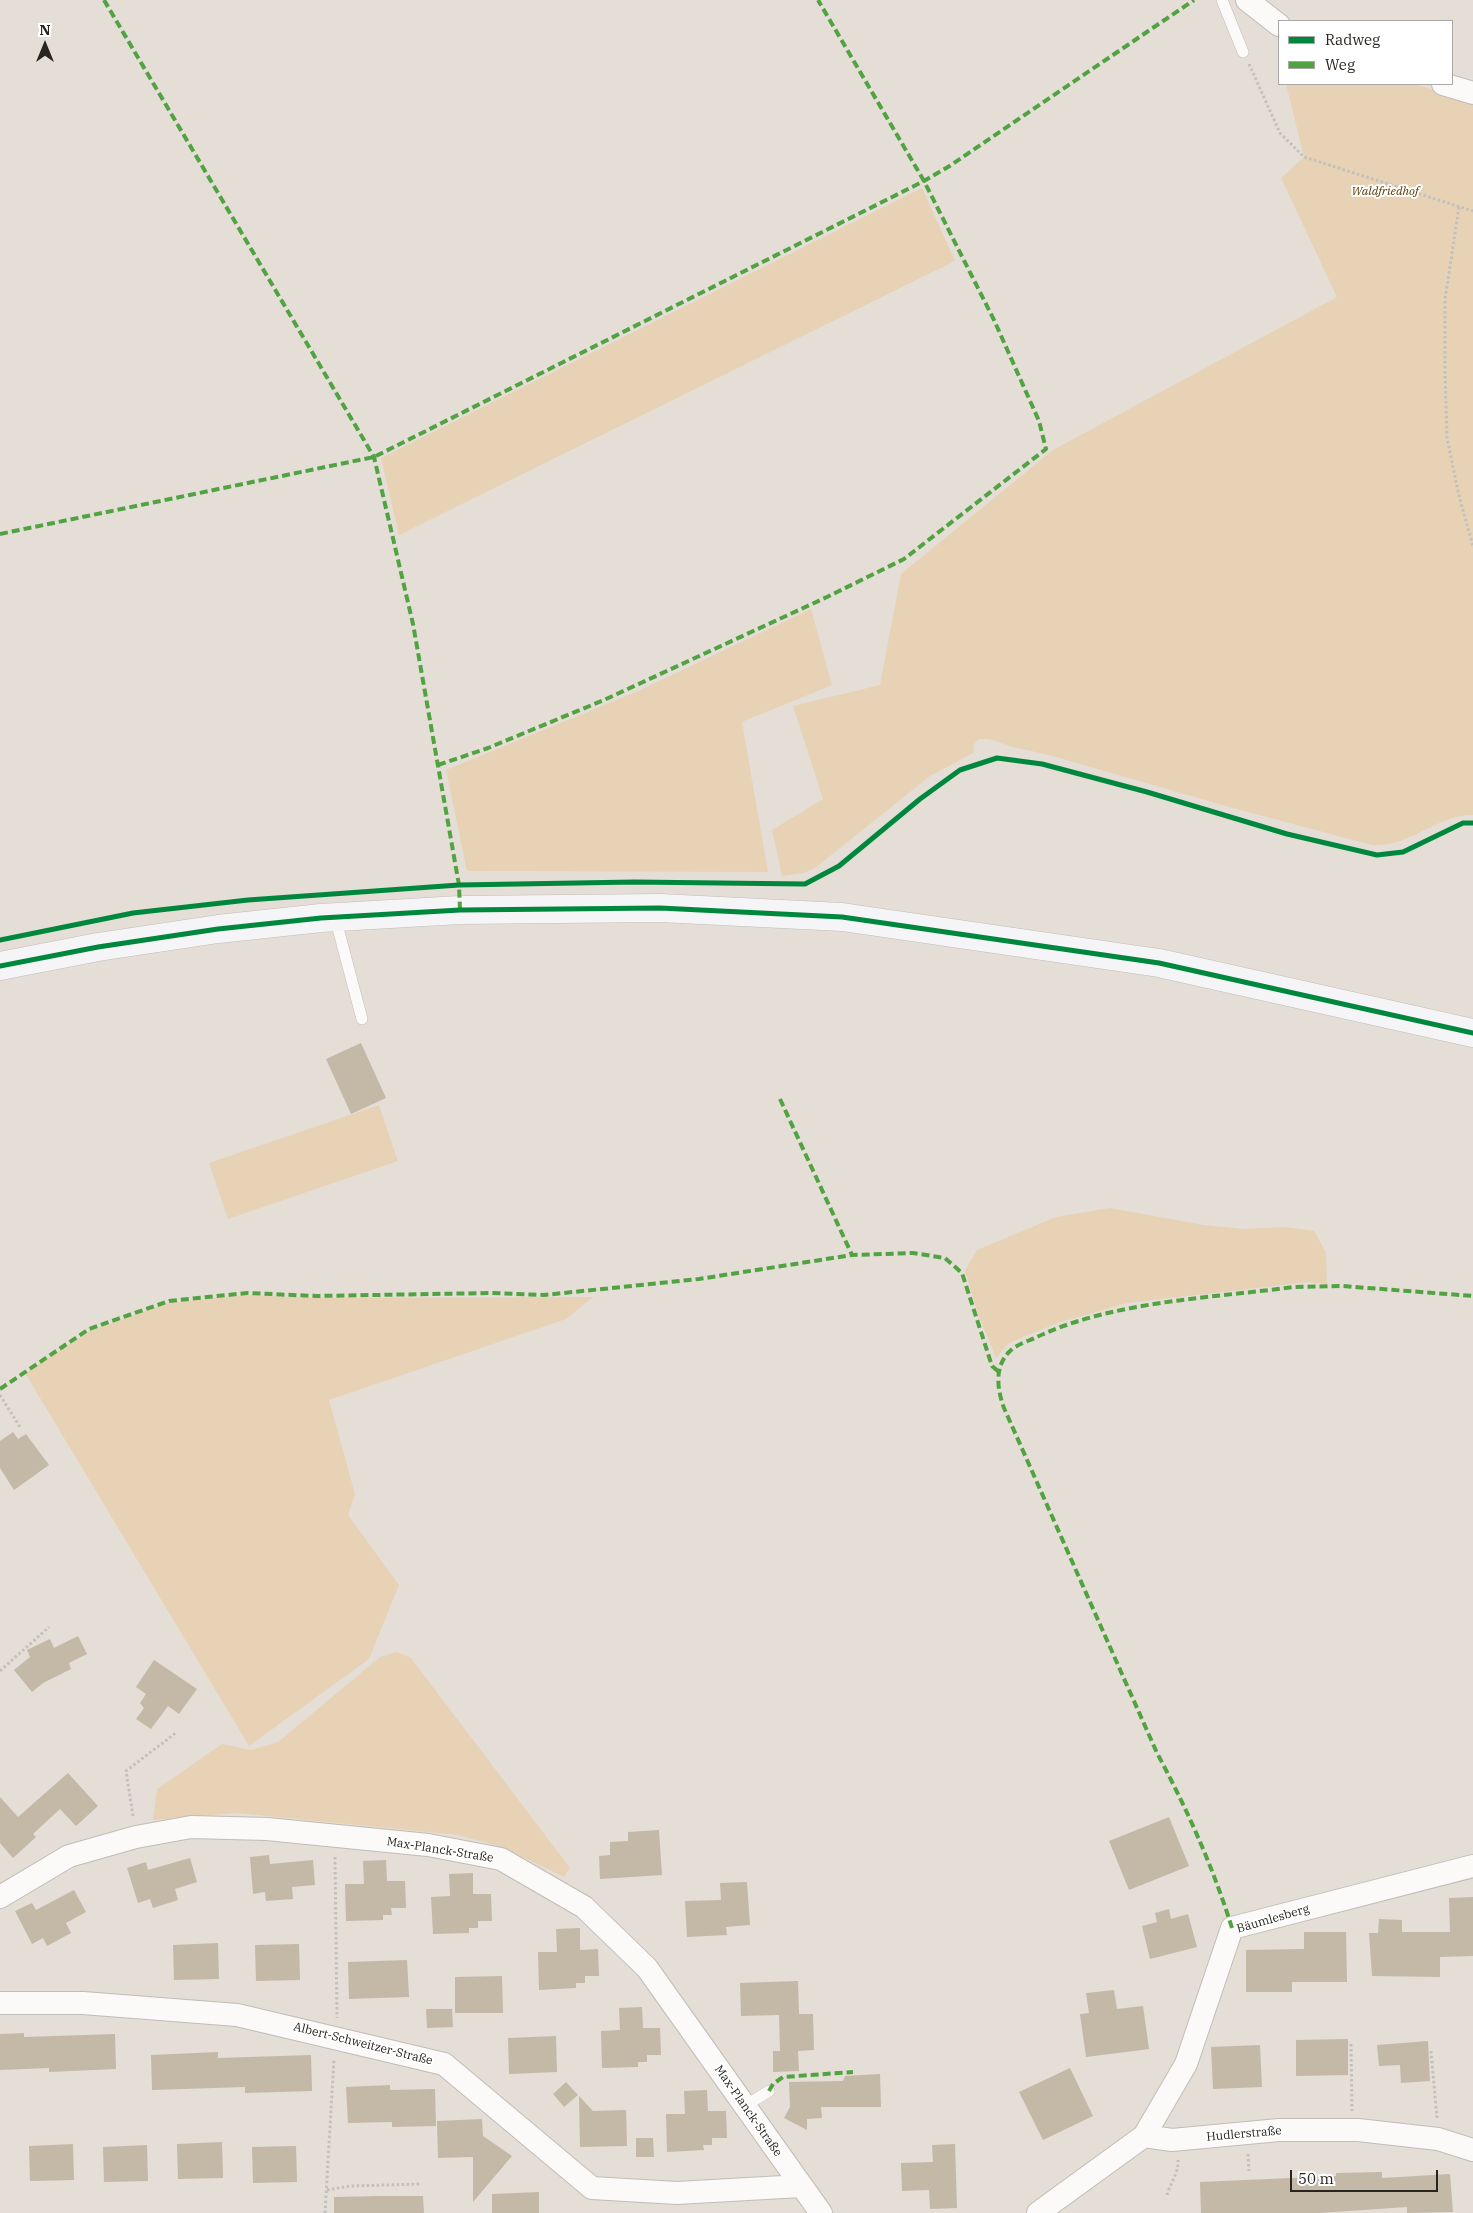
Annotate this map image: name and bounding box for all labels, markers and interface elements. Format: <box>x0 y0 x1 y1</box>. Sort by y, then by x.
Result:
north arrow <box>20 20 70 70</box>
legend <box>1278 20 1453 85</box>
text: N <box>39 21 51 39</box>
text: Radweg <box>1325 30 1380 49</box>
text: Weg <box>1325 55 1355 74</box>
park label: Waldfriedhof <box>1351 185 1419 199</box>
street label: Max-Planck-Straße <box>386 1834 494 1866</box>
street label: Bäumlesberg <box>1235 1902 1311 1936</box>
street label: Albert-Schweitzer-Straße <box>292 2020 434 2068</box>
street label: Max-Planck-Straße <box>711 2063 785 2159</box>
street label: Hudlerstraße <box>1206 2124 1282 2144</box>
scale bar <box>1293 2160 1440 2192</box>
text: 50 m <box>1298 2169 1334 2188</box>

